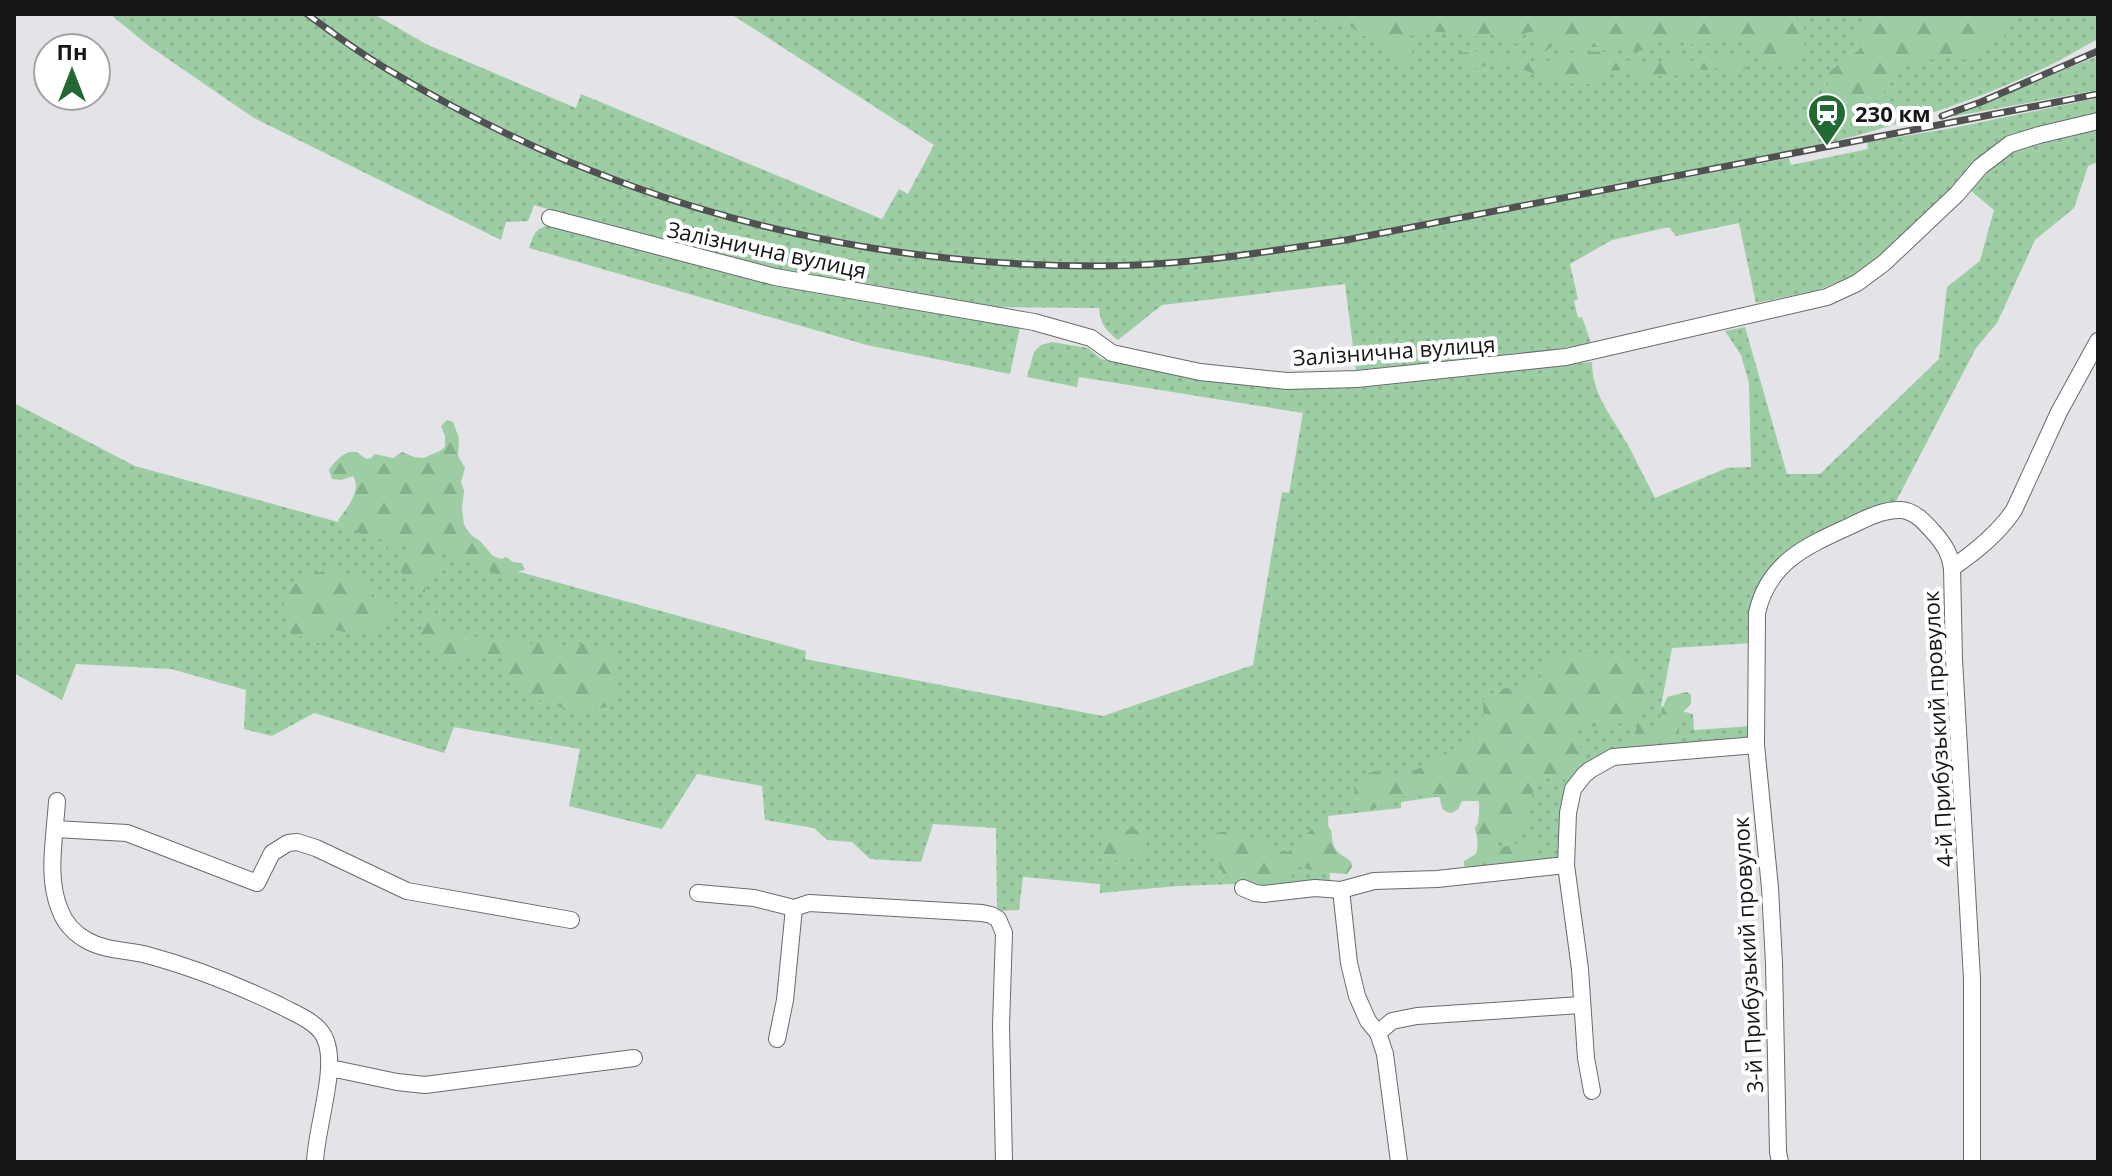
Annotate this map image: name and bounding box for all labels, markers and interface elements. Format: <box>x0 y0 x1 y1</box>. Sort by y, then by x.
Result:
north arrow <box>32 32 112 112</box>
text: Пн <box>57 36 87 66</box>
station icon: 230 км <box>1806 92 1848 147</box>
place label: 230 км <box>1855 98 1931 128</box>
street label: Залізнична вулиця <box>665 213 869 285</box>
street label: Залізнична вулиця <box>1292 328 1496 372</box>
street label: 4-й Прибузький провулок <box>1915 589 1959 868</box>
street label: 3-й Прибузький провулок <box>1725 815 1769 1094</box>

